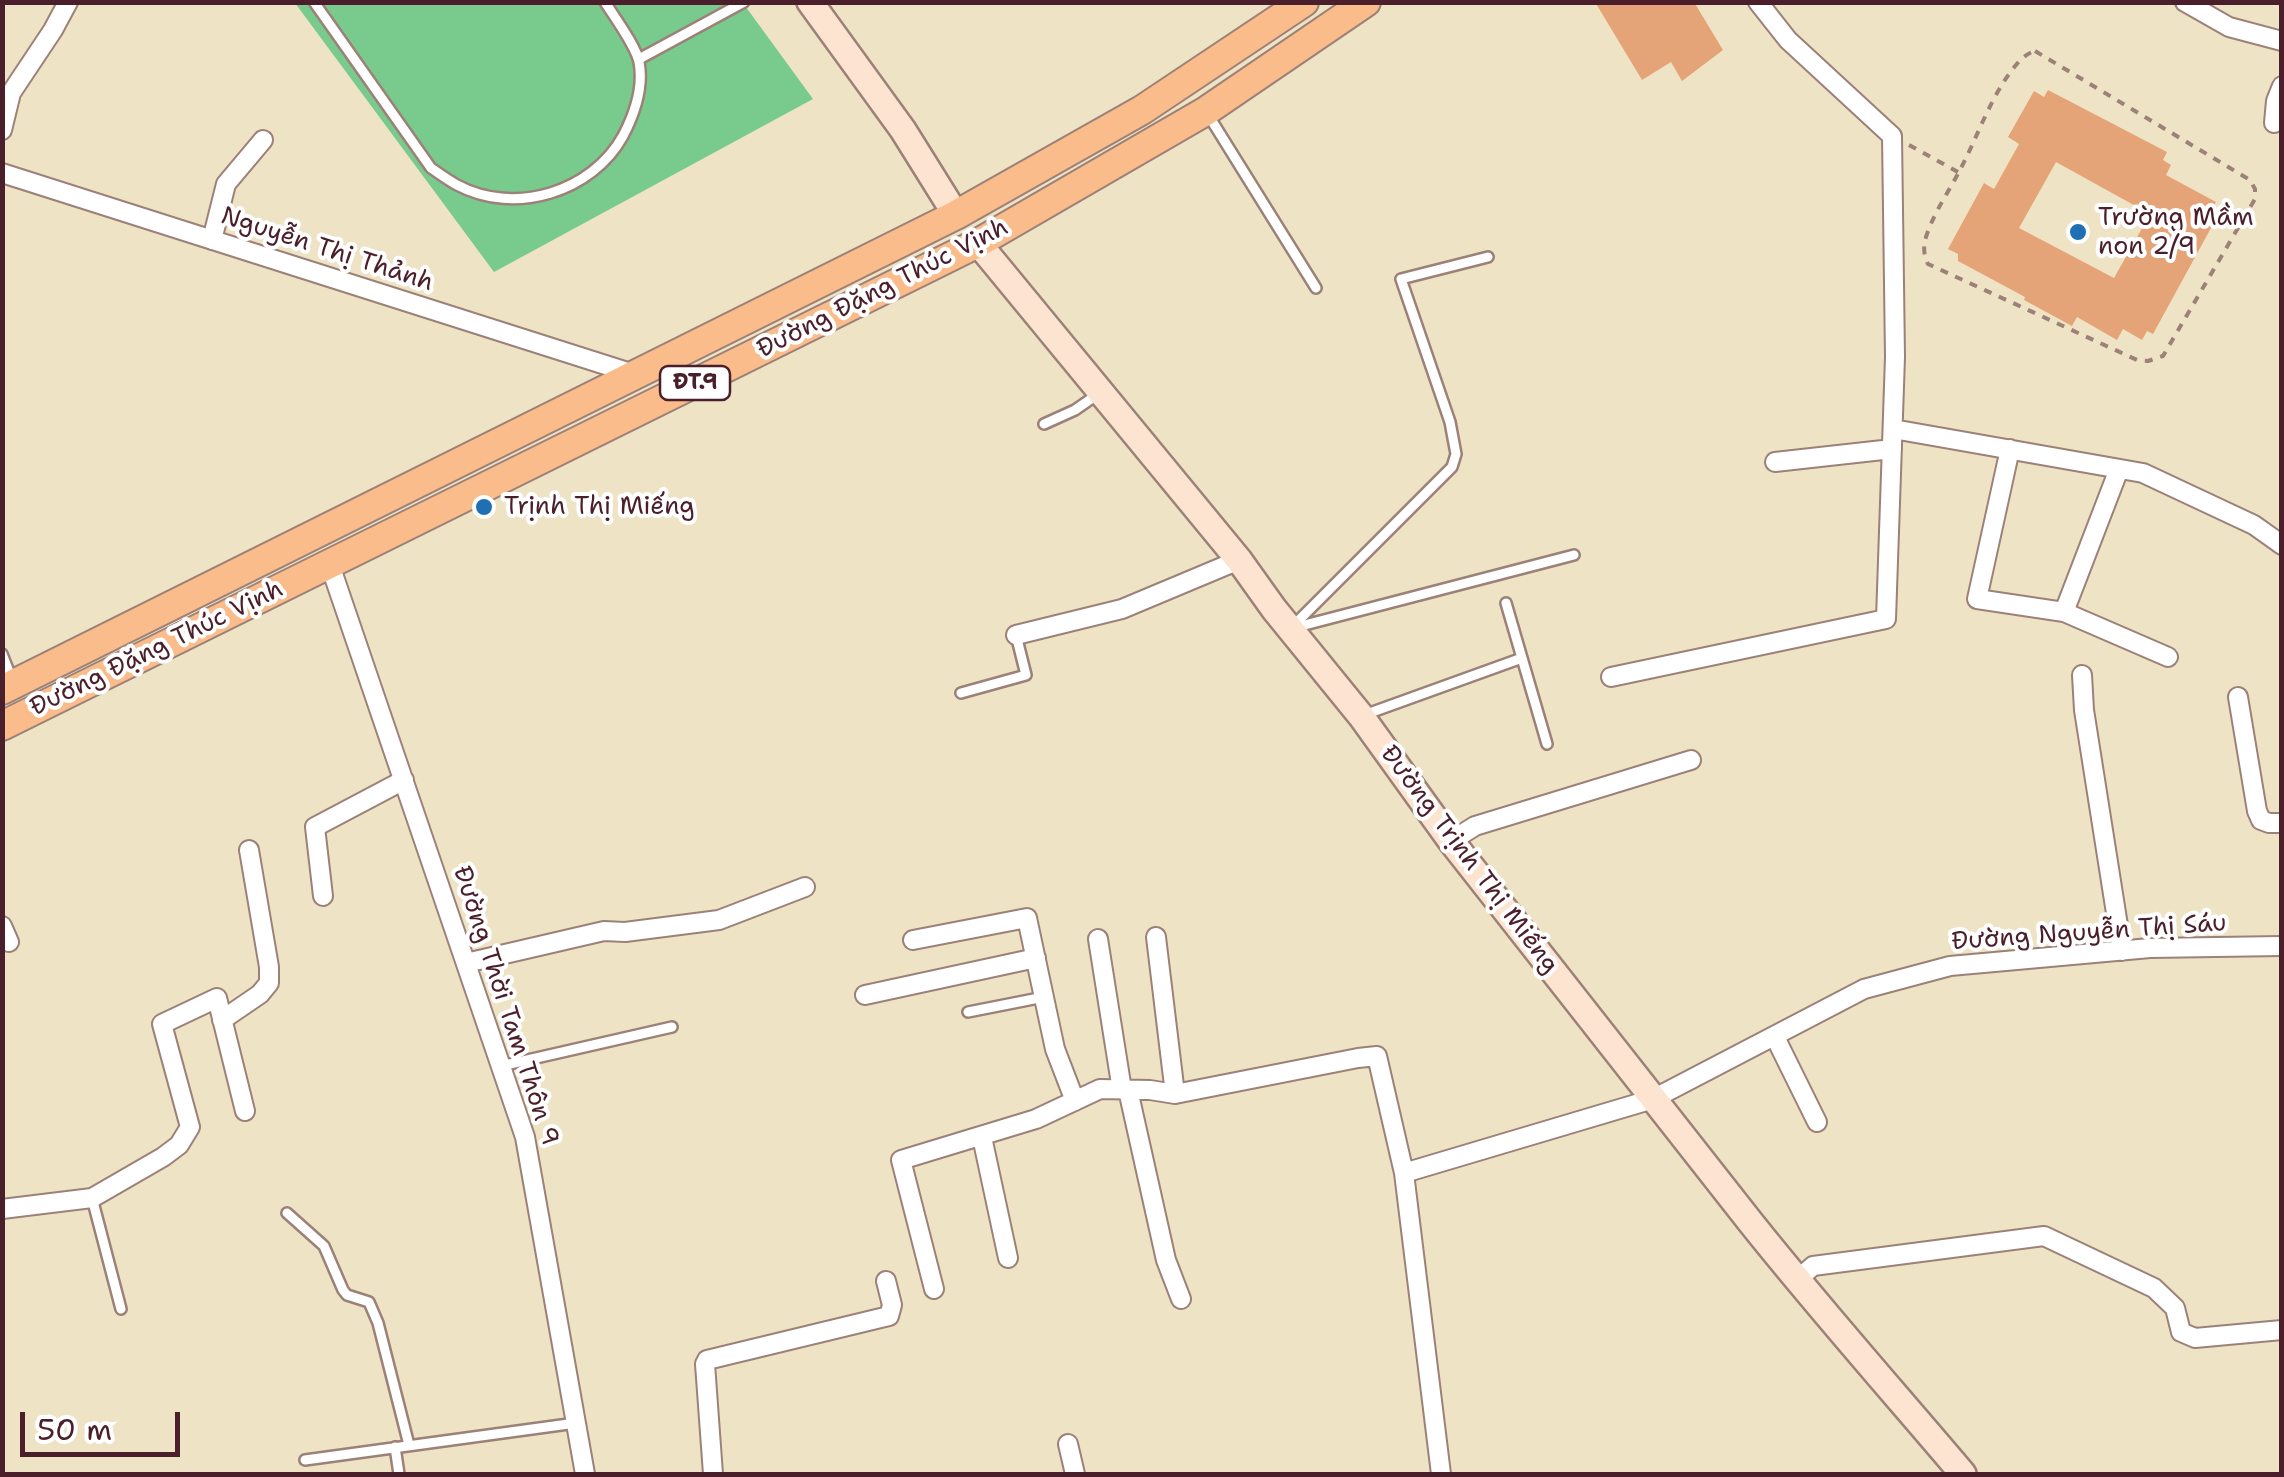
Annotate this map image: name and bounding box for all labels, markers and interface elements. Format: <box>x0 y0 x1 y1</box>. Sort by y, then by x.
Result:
street label: Nguyễn Thị Thảnh <box>217 201 437 299</box>
place label: Trường Mầm non 2/9 <box>2098 203 2254 262</box>
street label: Đường Đặng Thúc Vịnh <box>753 213 1013 365</box>
marker: Trường Mầm non 2/9 <box>2067 221 2089 243</box>
road number: ĐT.9 <box>660 366 730 400</box>
place label: Trịnh Thị Miếng <box>504 492 695 522</box>
marker: Trịnh Thị Miếng <box>473 496 495 518</box>
street label: Đường Đặng Thúc Vịnh <box>26 575 288 723</box>
street label: Đường Trịnh Thị Miếng <box>1373 740 1565 980</box>
street label: Đường Thời Tam Thôn 9 <box>446 863 564 1149</box>
street label: Đường Nguyễn Thị Sáu <box>1950 908 2228 958</box>
scale bar <box>25 1392 185 1454</box>
text: 50 m <box>37 1409 112 1450</box>

